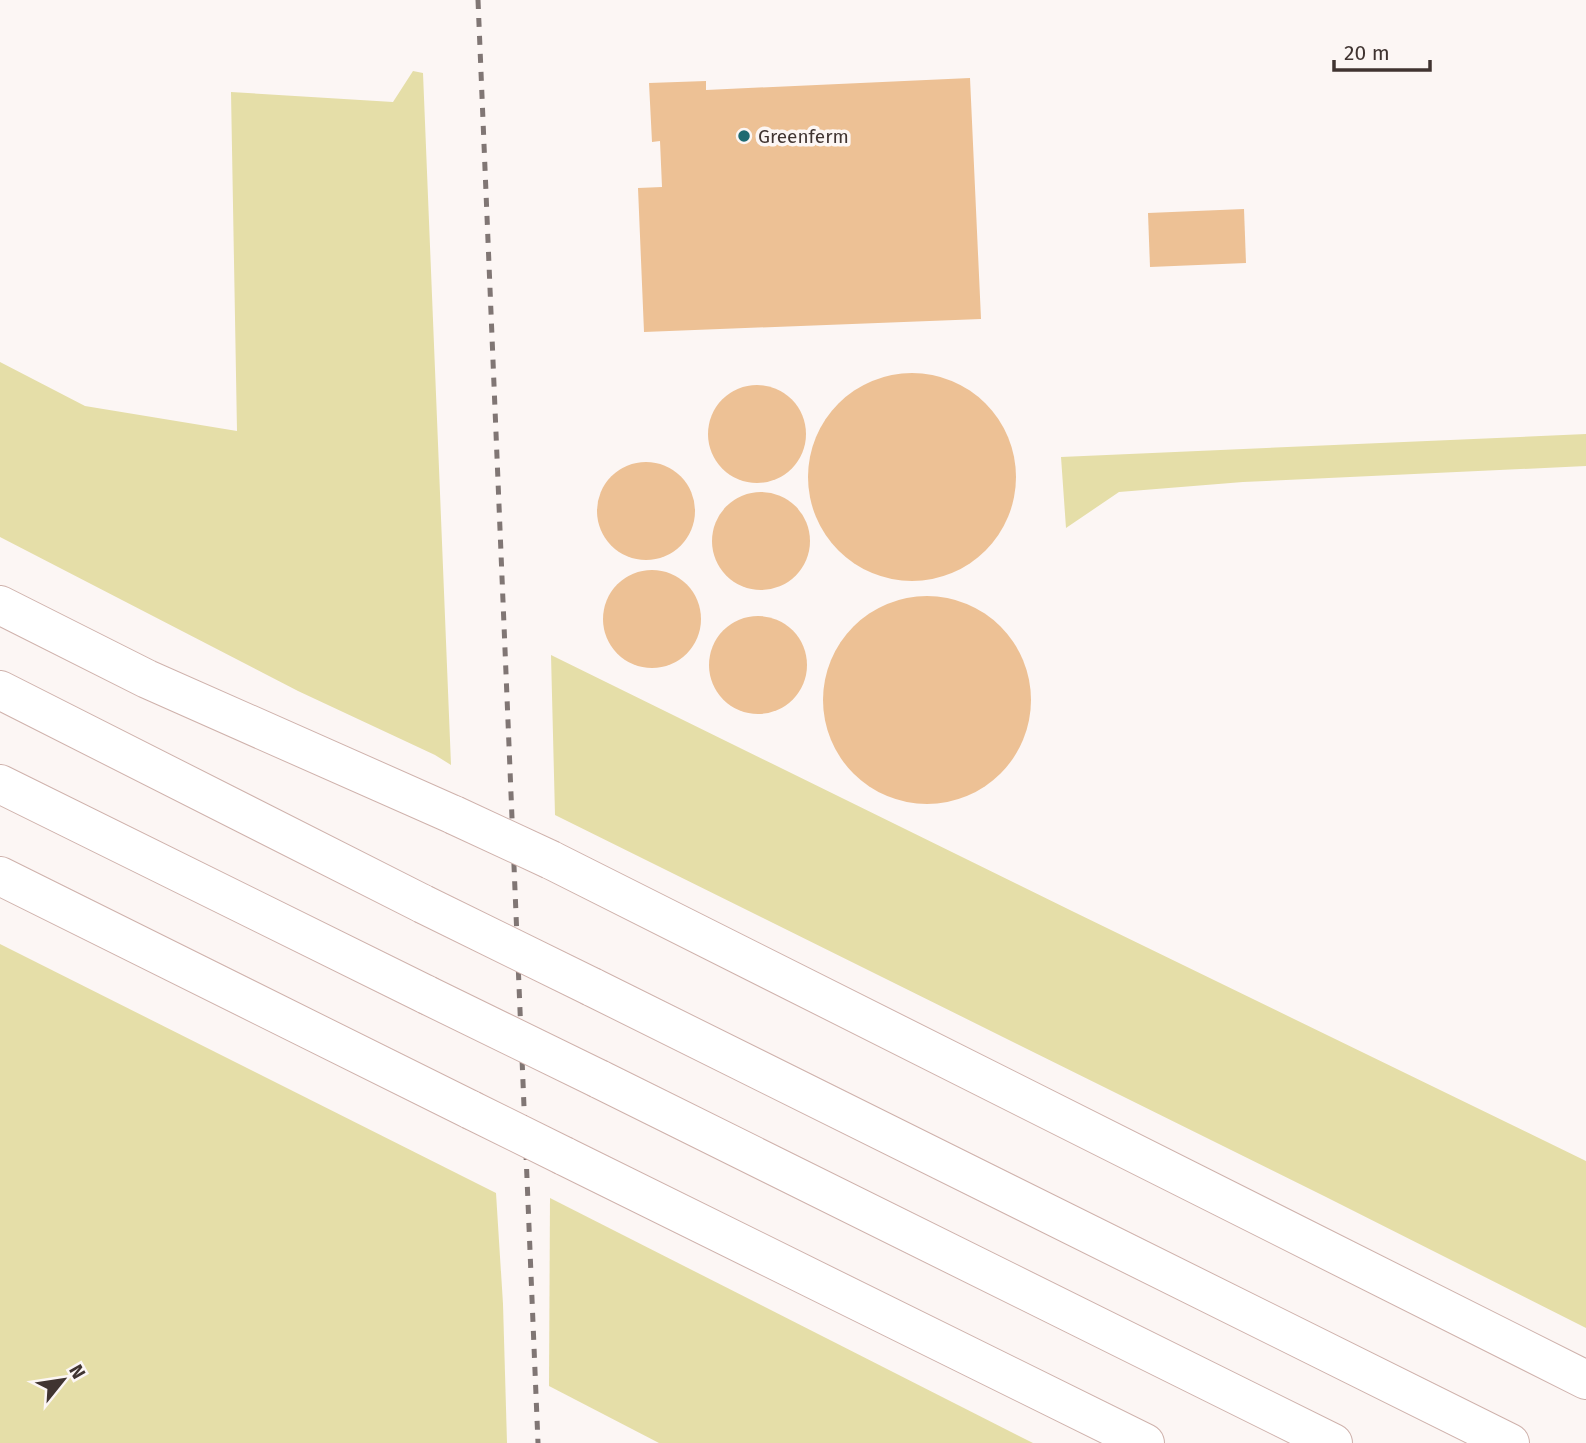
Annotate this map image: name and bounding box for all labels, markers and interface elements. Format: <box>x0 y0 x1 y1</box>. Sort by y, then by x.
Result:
scale bar <box>1334 28 1430 72</box>
text: 20 m <box>1344 40 1390 66</box>
place label: Greenferm <box>758 125 849 148</box>
marker: Greenferm <box>736 128 752 144</box>
north arrow <box>28 1345 98 1415</box>
text: N <box>64 1361 90 1383</box>

